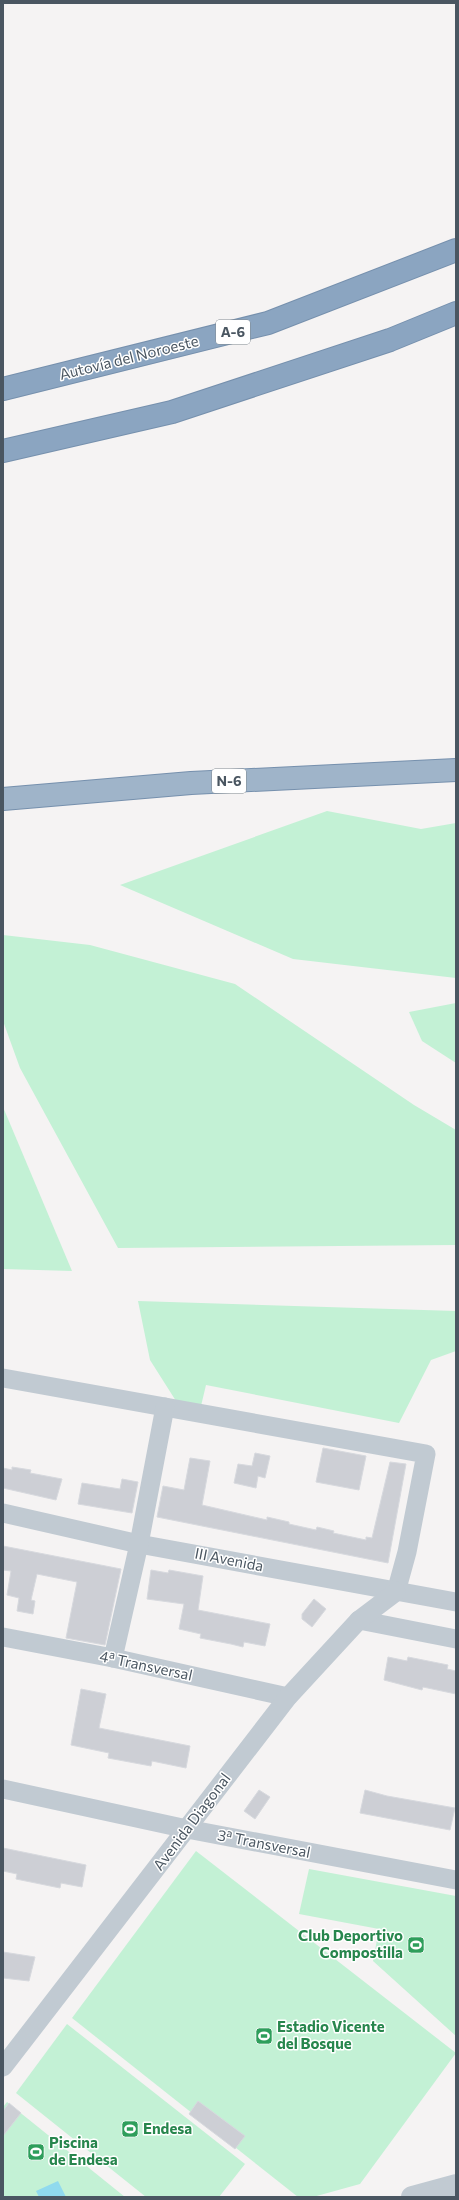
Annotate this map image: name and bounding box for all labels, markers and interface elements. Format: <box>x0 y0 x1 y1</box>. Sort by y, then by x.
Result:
road number: A-6 <box>216 320 250 344</box>
street label: Autovía del Noroeste <box>57 331 200 383</box>
road number: N-6 <box>212 769 246 793</box>
street label: III Avenida <box>193 1544 265 1574</box>
street label: 4ª Transversal <box>98 1646 194 1684</box>
street label: Avenida Diagonal <box>149 1769 234 1873</box>
street label: 3ª Transversal <box>216 1825 312 1861</box>
place label: Club Deportivo Compostilla <box>298 1926 403 1961</box>
sports icon: Club Deportivo Compostilla <box>406 1935 426 1955</box>
place label: Estadio Vicente del Bosque <box>277 2017 385 2052</box>
sports icon: Estadio Vicente del Bosque <box>254 2026 274 2046</box>
sports icon: Endesa <box>120 2119 140 2139</box>
place label: Endesa <box>143 2119 192 2137</box>
place label: Piscina de Endesa <box>49 2133 118 2168</box>
sports icon: Piscina de Endesa <box>26 2142 46 2162</box>

